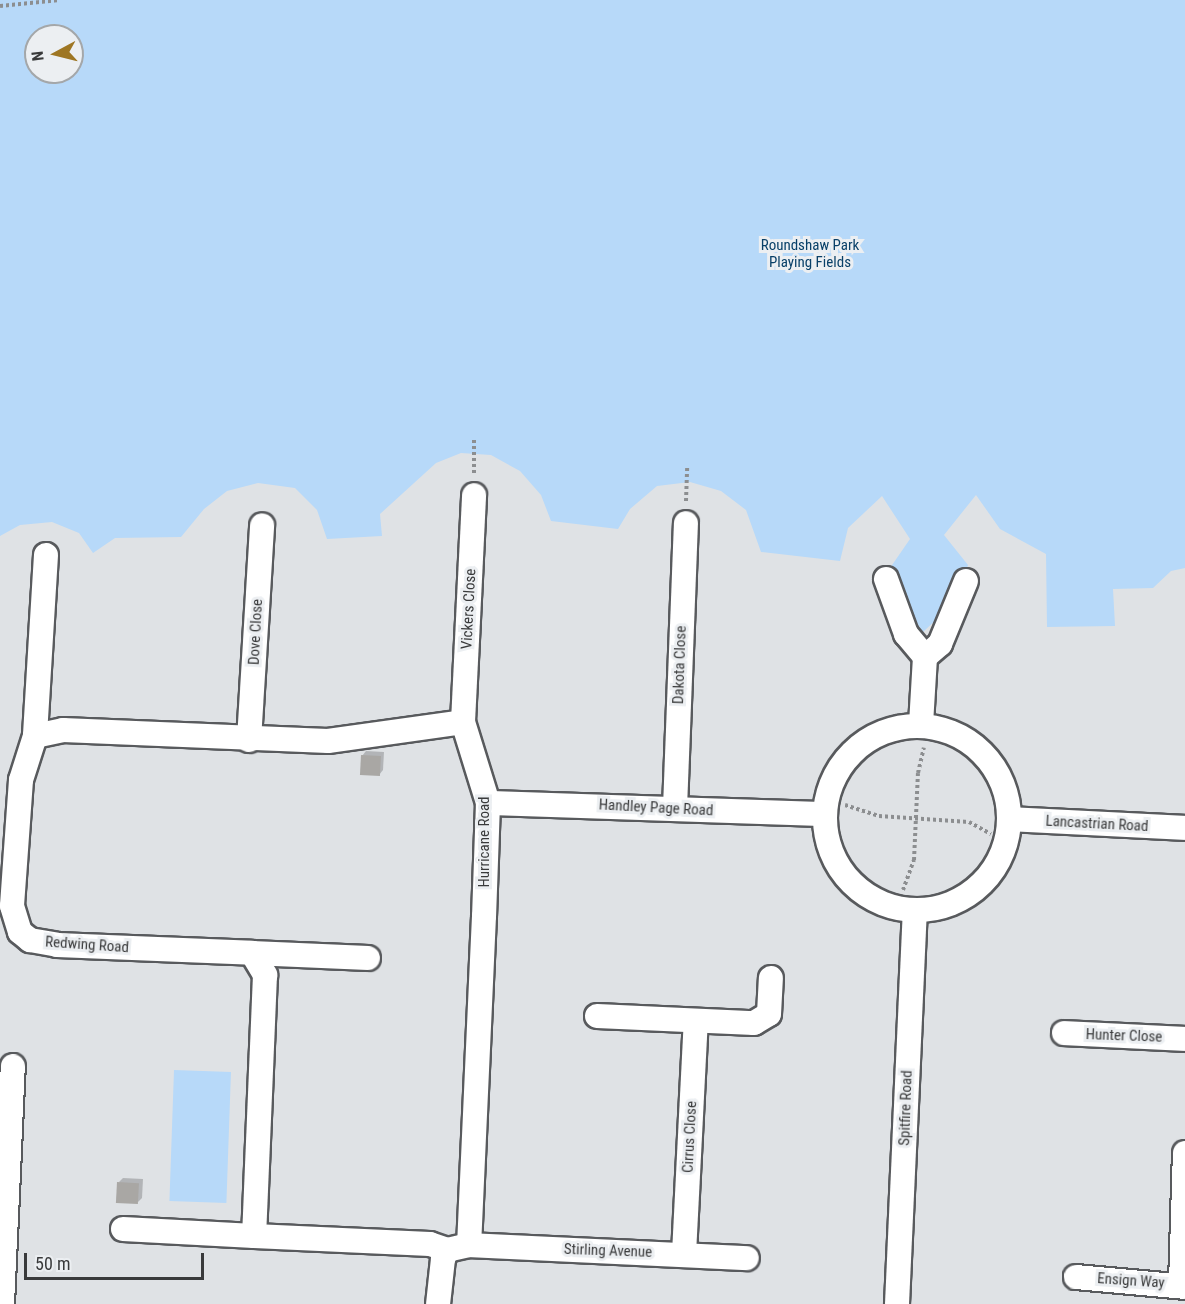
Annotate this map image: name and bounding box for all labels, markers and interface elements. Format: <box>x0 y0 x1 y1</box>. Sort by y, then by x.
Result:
north arrow <box>24 24 84 84</box>
text: N <box>28 50 48 62</box>
park label: Roundshaw Park Playing Fields <box>761 236 859 271</box>
street label: Vickers Close <box>458 568 480 650</box>
street label: Dove Close <box>245 599 267 665</box>
street label: Dakota Close <box>670 625 690 705</box>
street label: Hurricane Road <box>476 796 494 888</box>
street label: Handley Page Road <box>598 796 714 820</box>
street label: Lancastrian Road <box>1045 812 1149 836</box>
street label: Redwing Road <box>45 933 129 957</box>
street label: Hunter Close <box>1085 1026 1163 1046</box>
street label: Spitfire Road <box>896 1070 916 1146</box>
street label: Cirrus Close <box>679 1101 701 1173</box>
street label: Stirling Avenue <box>564 1240 652 1262</box>
scale bar <box>27 1241 207 1279</box>
text: 50 m <box>35 1253 70 1274</box>
street label: Ensign Way <box>1097 1270 1165 1292</box>

